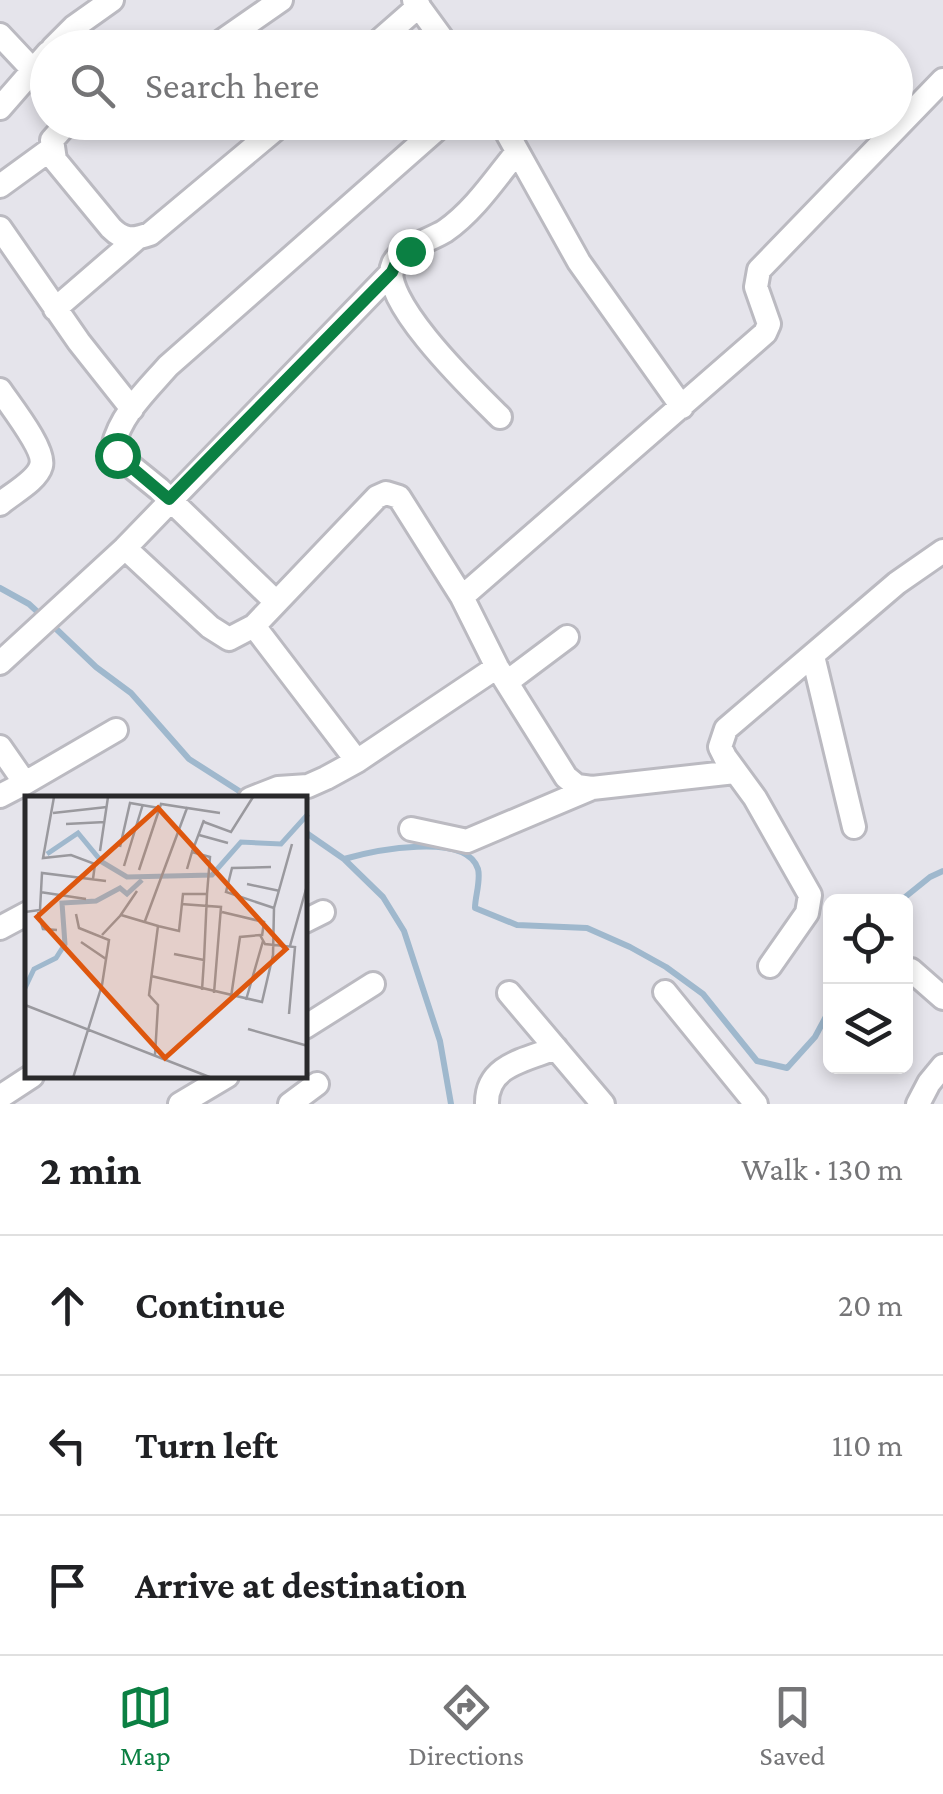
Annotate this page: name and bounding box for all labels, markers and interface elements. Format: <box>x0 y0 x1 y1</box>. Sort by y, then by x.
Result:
search box <box>30 30 913 140</box>
icon: search <box>65 58 120 113</box>
text: Search here <box>145 64 319 106</box>
route end <box>388 229 434 275</box>
route start <box>95 433 141 479</box>
inset map <box>25 796 308 1079</box>
map controls <box>823 894 913 1074</box>
button: locate <box>823 894 913 984</box>
button: layers <box>823 984 913 1074</box>
text: 2 min <box>40 1146 141 1193</box>
text: Walk · 130 m <box>741 1151 903 1187</box>
icon: ahead <box>40 1278 95 1333</box>
text: Continue <box>135 1284 285 1326</box>
text: 20 m <box>838 1287 903 1323</box>
icon: left <box>40 1418 95 1473</box>
text: Turn left <box>135 1424 278 1466</box>
text: 110 m <box>832 1427 903 1463</box>
icon: arrive <box>40 1558 95 1613</box>
text: Arrive at destination <box>135 1564 467 1606</box>
tab: Map <box>118 1680 173 1771</box>
tab: Directions <box>408 1680 524 1771</box>
tab: Saved <box>760 1680 825 1771</box>

